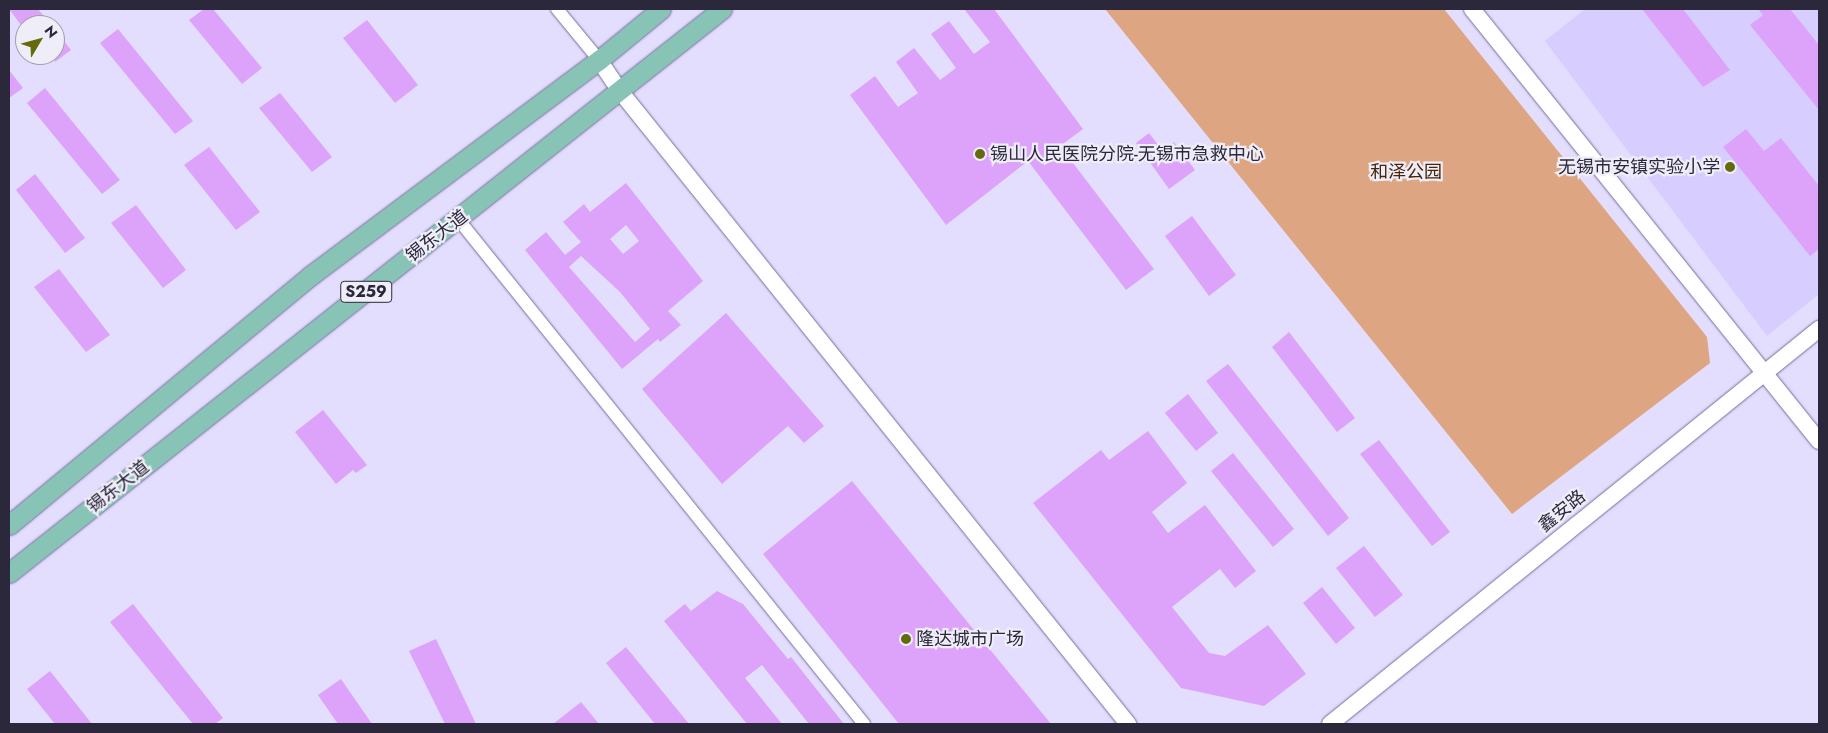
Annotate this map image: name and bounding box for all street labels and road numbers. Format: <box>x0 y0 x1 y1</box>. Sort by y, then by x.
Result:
street label: 锡东大道 <box>402 205 472 267</box>
road number: S259 <box>340 278 392 306</box>
street label: 锡东大道 <box>83 456 153 518</box>
street label: 鑫安路 <box>1534 486 1590 536</box>

